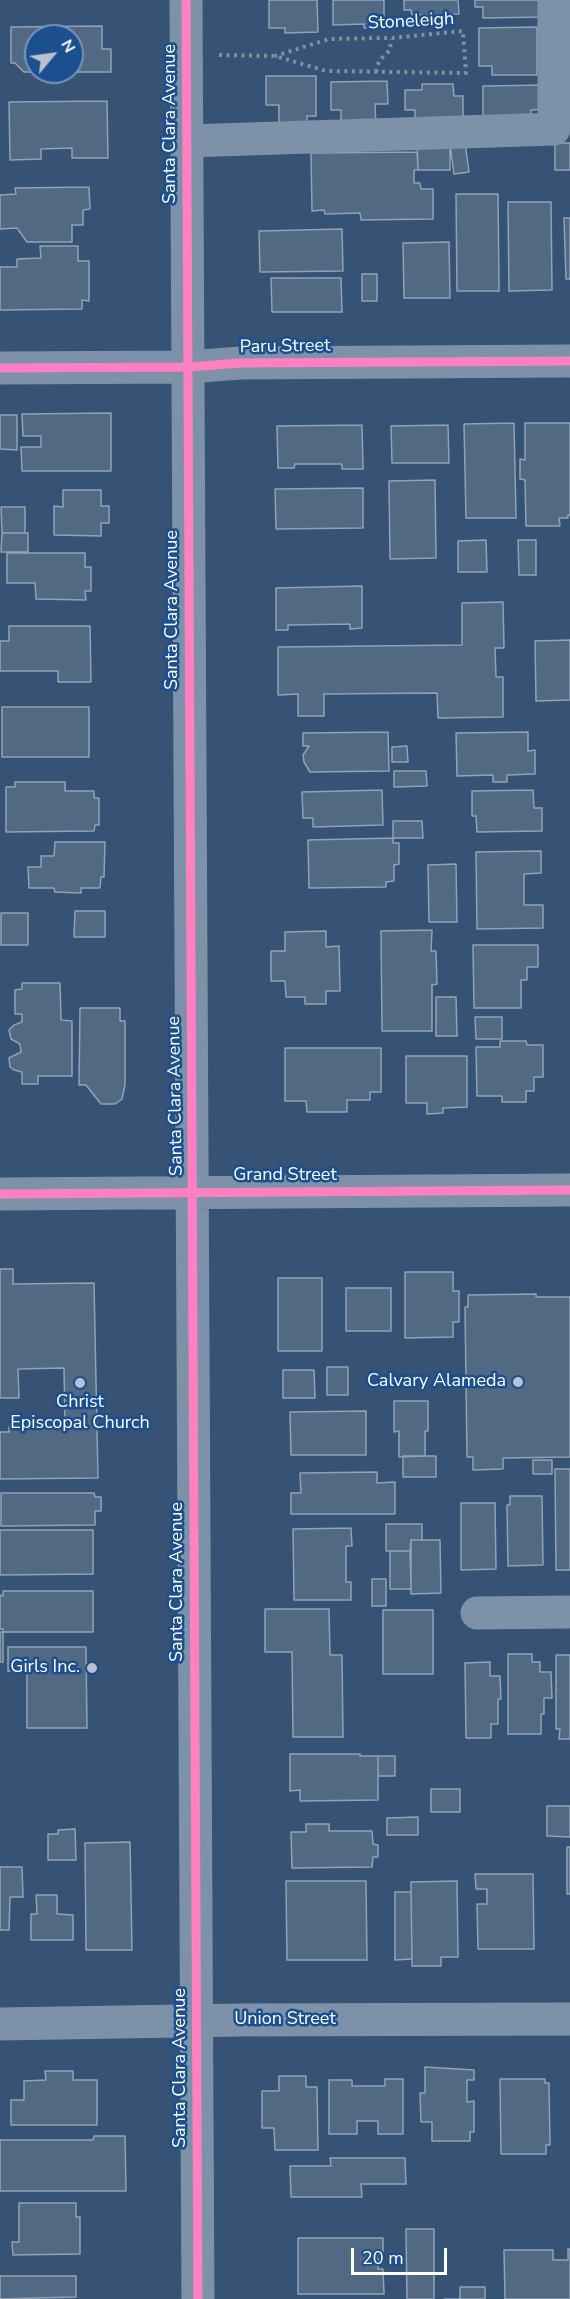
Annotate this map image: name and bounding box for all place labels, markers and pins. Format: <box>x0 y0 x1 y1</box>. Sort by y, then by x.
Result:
place label: Calvary Alameda <box>367 1371 506 1393</box>
marker: Calvary Alameda <box>511 1375 525 1389</box>
marker: Christ Episcopal Church <box>73 1376 87 1390</box>
place label: Christ Episcopal Church <box>10 1392 150 1434</box>
place label: Girls Inc. <box>10 1657 80 1679</box>
marker: Girls Inc. <box>85 1661 99 1675</box>

